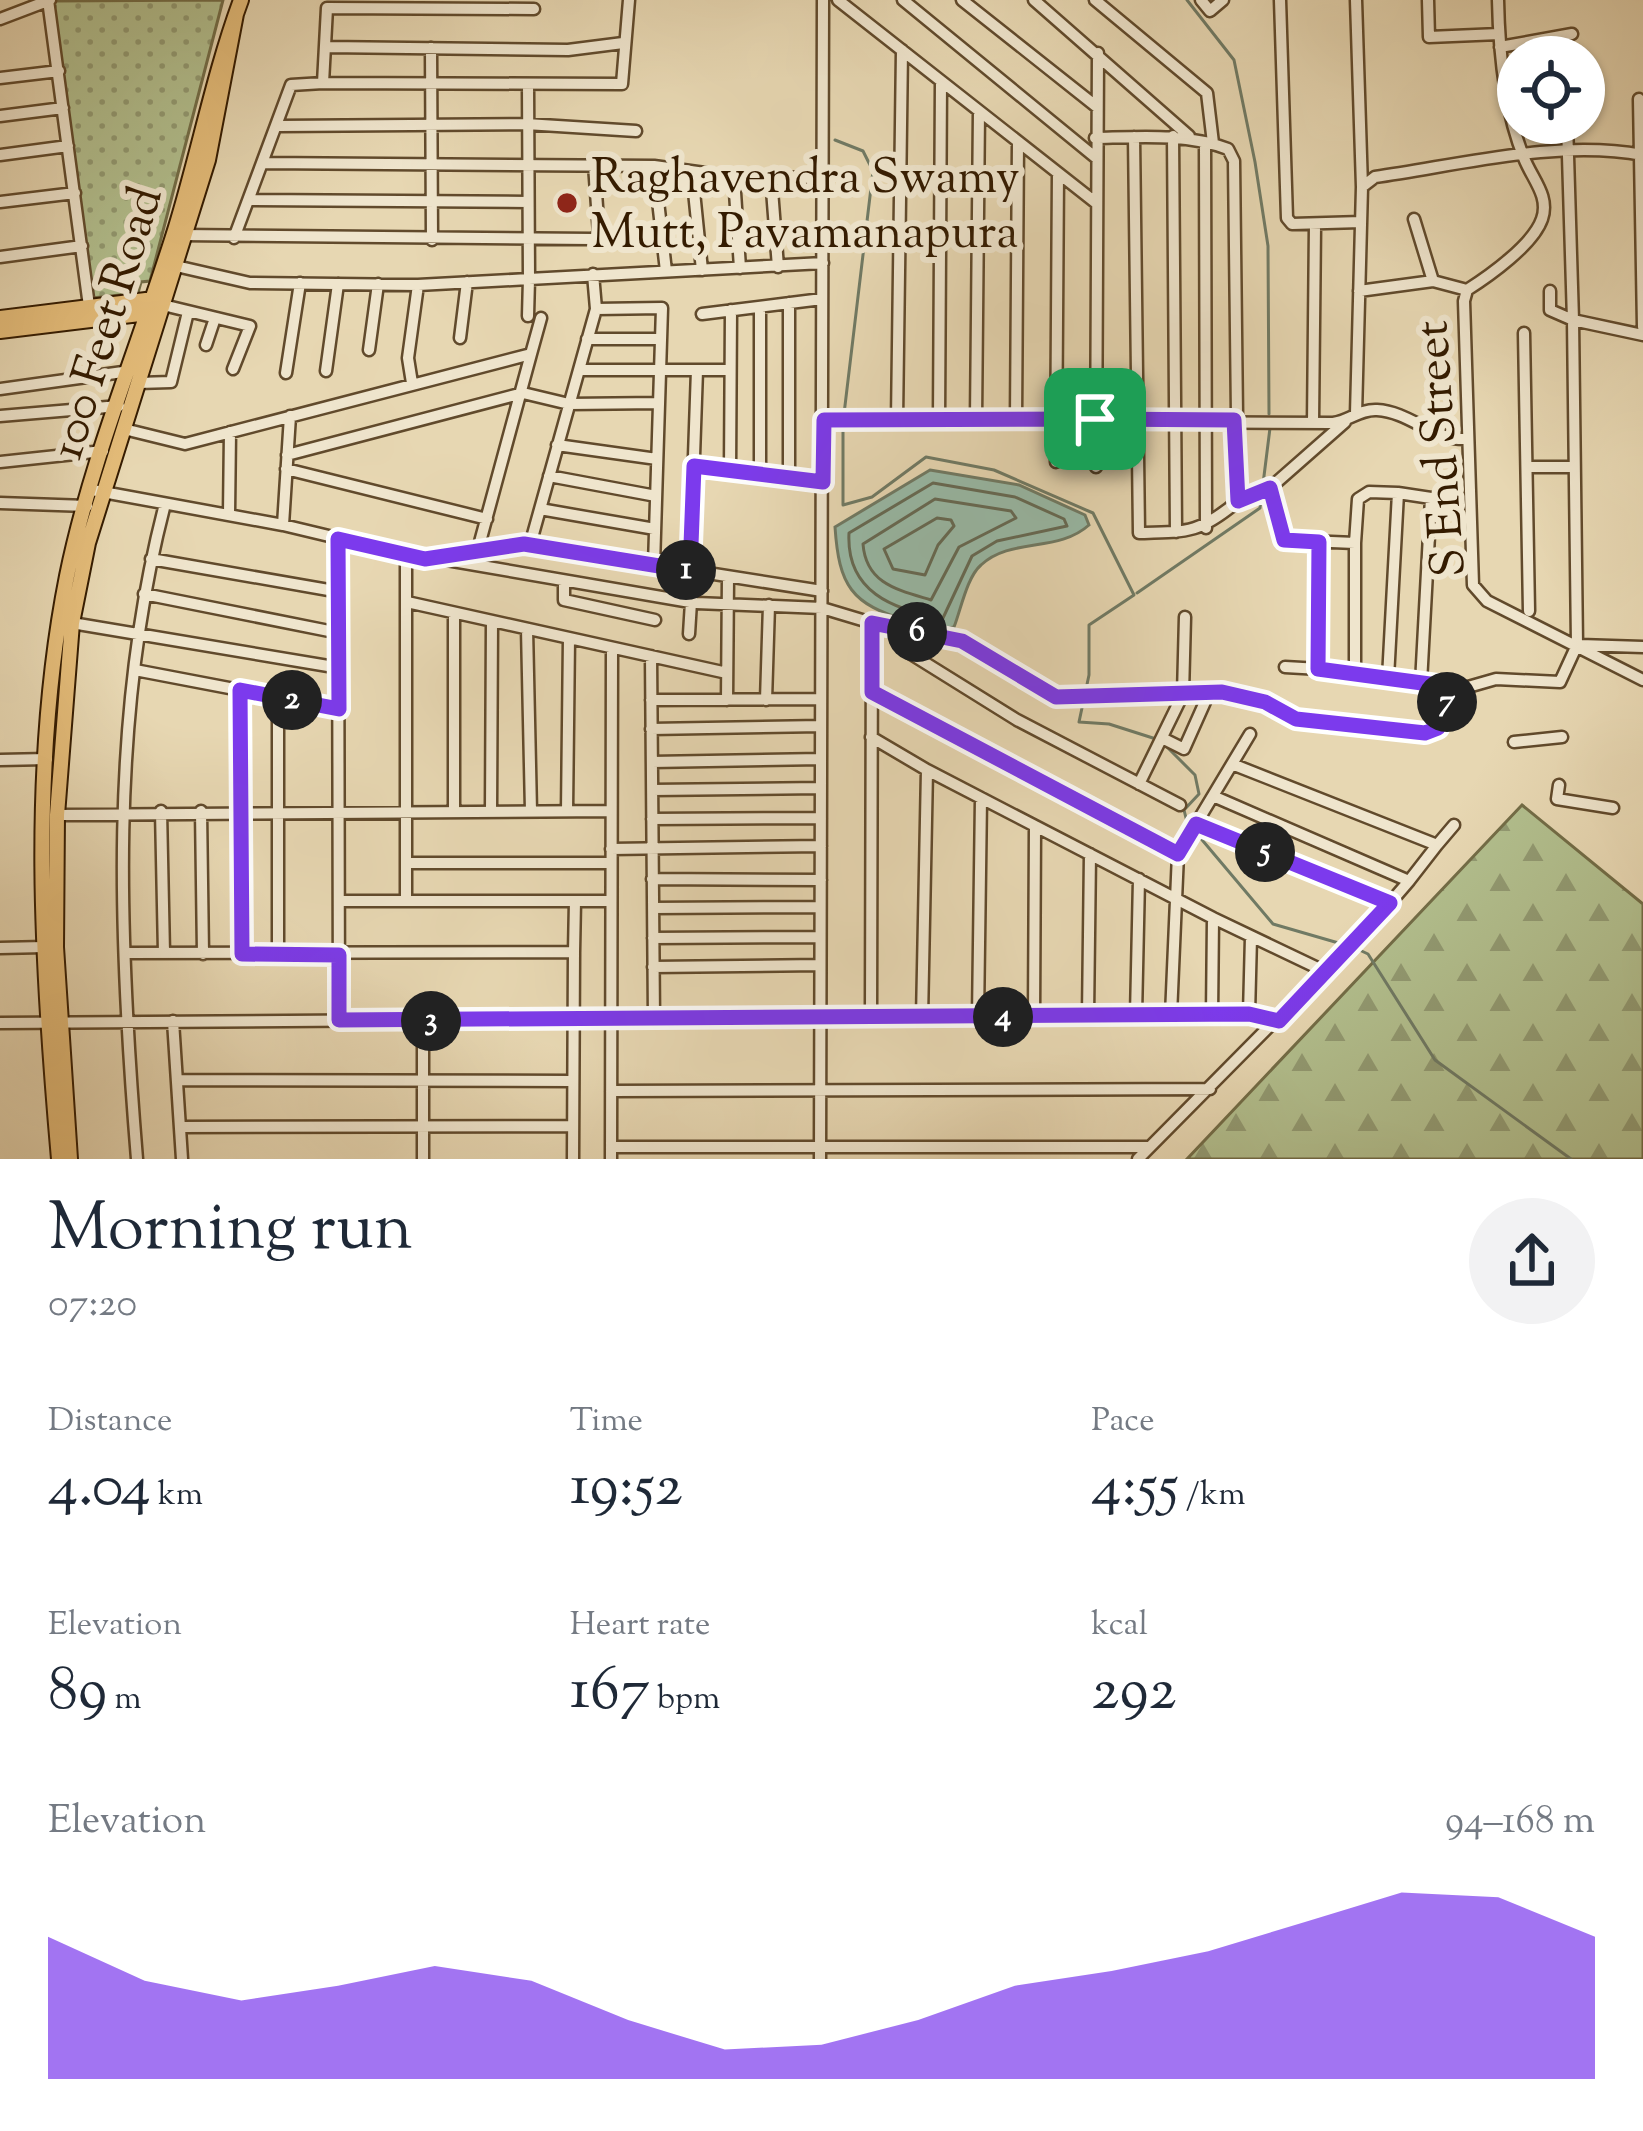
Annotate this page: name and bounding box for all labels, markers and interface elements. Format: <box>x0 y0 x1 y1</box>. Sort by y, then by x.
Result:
map controls <box>1497 36 1605 144</box>
button: locate <box>1497 36 1605 144</box>
place label: Raghavendra Swamy Mutt, Pavamanapura <box>591 146 1020 270</box>
street label: 100 Feet Road <box>35 179 183 468</box>
marker: Raghavendra Swamy Mutt, Pavamanapura <box>554 190 580 216</box>
street label: S End Street <box>1400 318 1487 579</box>
pin <box>1044 368 1146 470</box>
icon: arrive <box>1062 386 1128 452</box>
pin: 1 <box>656 540 716 600</box>
text: 1 <box>680 546 692 594</box>
pin: 6 <box>887 602 947 662</box>
text: 6 <box>909 608 925 656</box>
pin: 2 <box>262 670 322 730</box>
pin: 7 <box>1417 672 1477 732</box>
text: 2 <box>284 676 300 724</box>
text: 7 <box>1439 678 1455 726</box>
pin: 5 <box>1235 822 1295 882</box>
text: 5 <box>1259 828 1271 876</box>
pin: 4 <box>973 987 1033 1047</box>
pin: 3 <box>401 991 461 1051</box>
text: 4 <box>995 993 1011 1041</box>
text: 3 <box>424 997 438 1045</box>
text: Morning run <box>48 1185 413 1280</box>
button: share <box>1469 1198 1595 1324</box>
text: 07:20 <box>48 1278 137 1334</box>
text: Distance <box>48 1398 172 1446</box>
text: Time <box>570 1398 643 1446</box>
text: Pace <box>1091 1398 1155 1446</box>
text: 4.04 <box>48 1446 151 1533</box>
text: 19:52 <box>570 1446 683 1533</box>
text: 4:55 <box>1091 1446 1179 1533</box>
text: km <box>151 1472 203 1520</box>
text: /km <box>1179 1472 1245 1520</box>
text: Elevation <box>48 1602 182 1650</box>
text: Heart rate <box>570 1602 711 1650</box>
text: kcal <box>1091 1602 1148 1650</box>
text: 89 <box>48 1650 107 1737</box>
text: 167 <box>570 1650 650 1737</box>
text: 292 <box>1091 1650 1177 1737</box>
text: m <box>107 1676 142 1724</box>
text: bpm <box>650 1676 720 1724</box>
text: Elevation <box>48 1795 206 1851</box>
text: 94–168 m <box>1445 1795 1595 1851</box>

